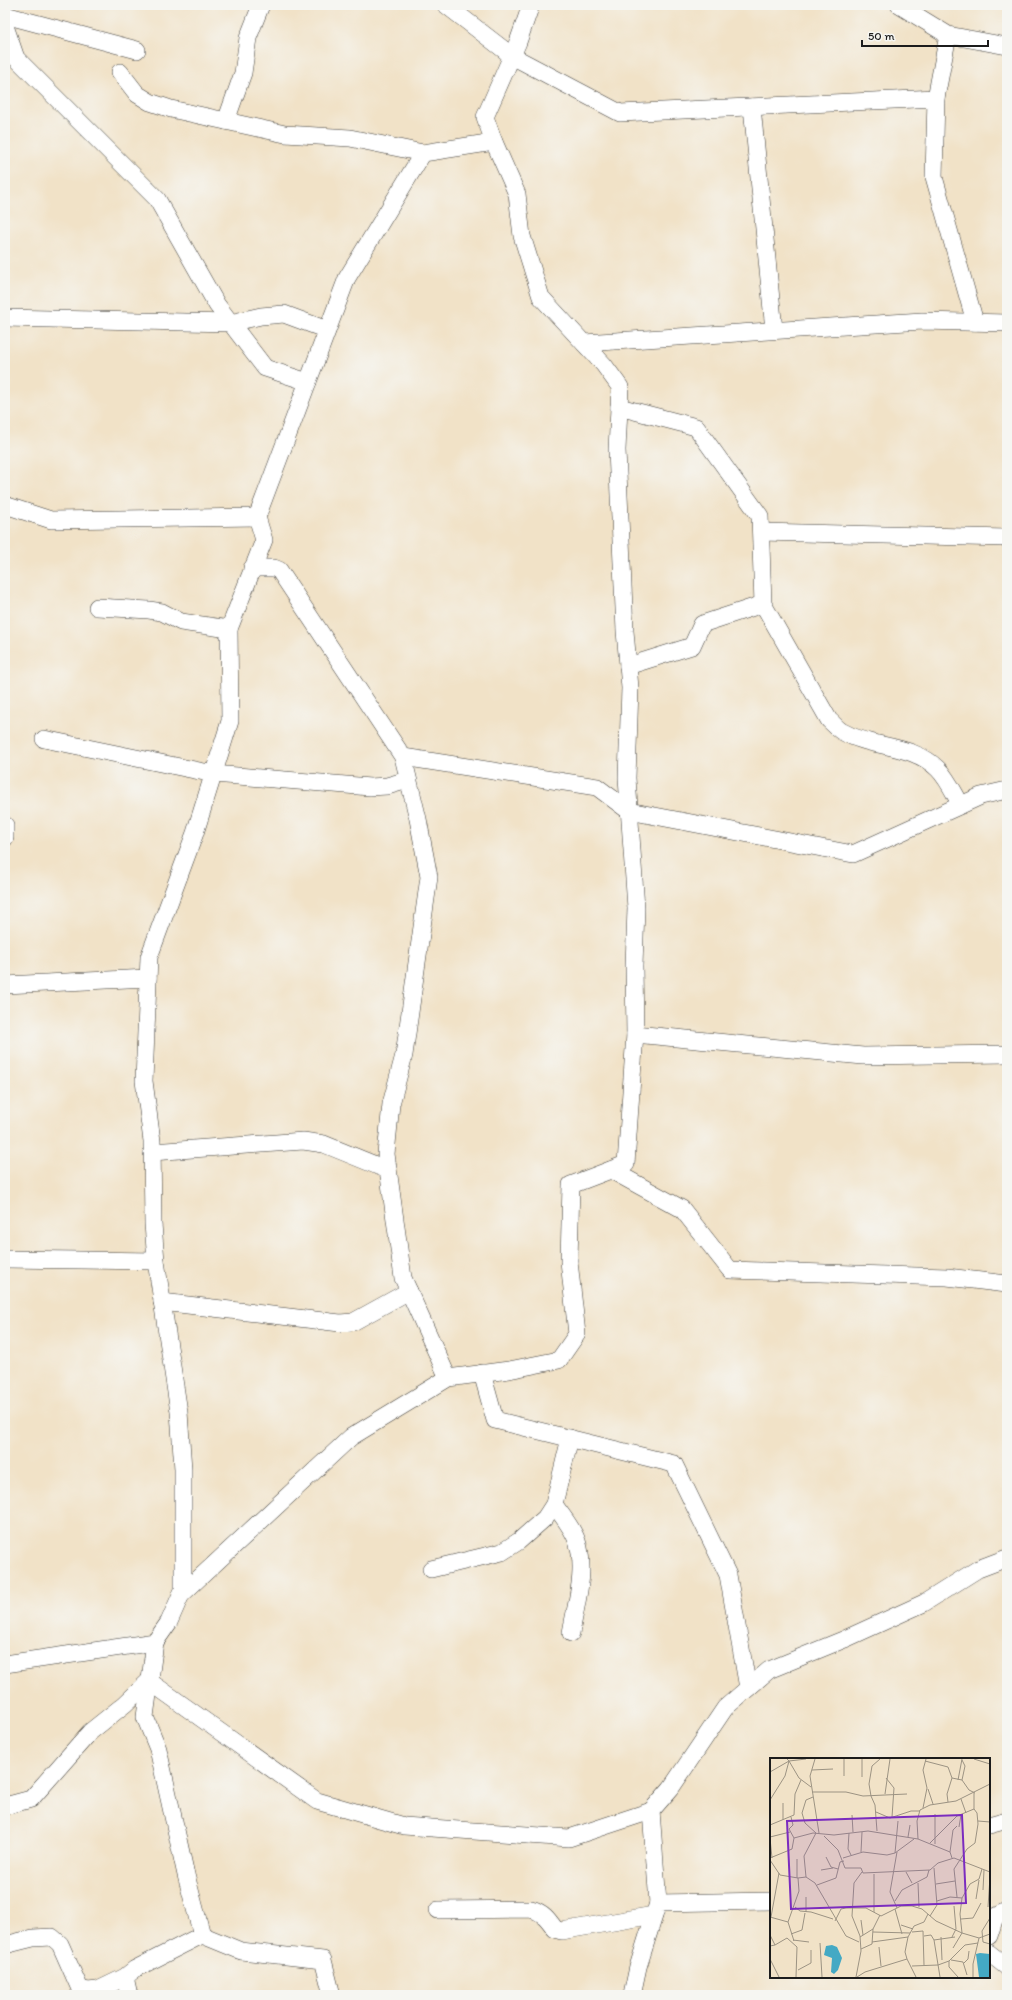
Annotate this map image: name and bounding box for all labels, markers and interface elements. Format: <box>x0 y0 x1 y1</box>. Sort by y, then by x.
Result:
scale bar <box>862 22 988 48</box>
text: 50 m <box>868 29 894 43</box>
inset map <box>770 1758 990 1978</box>

